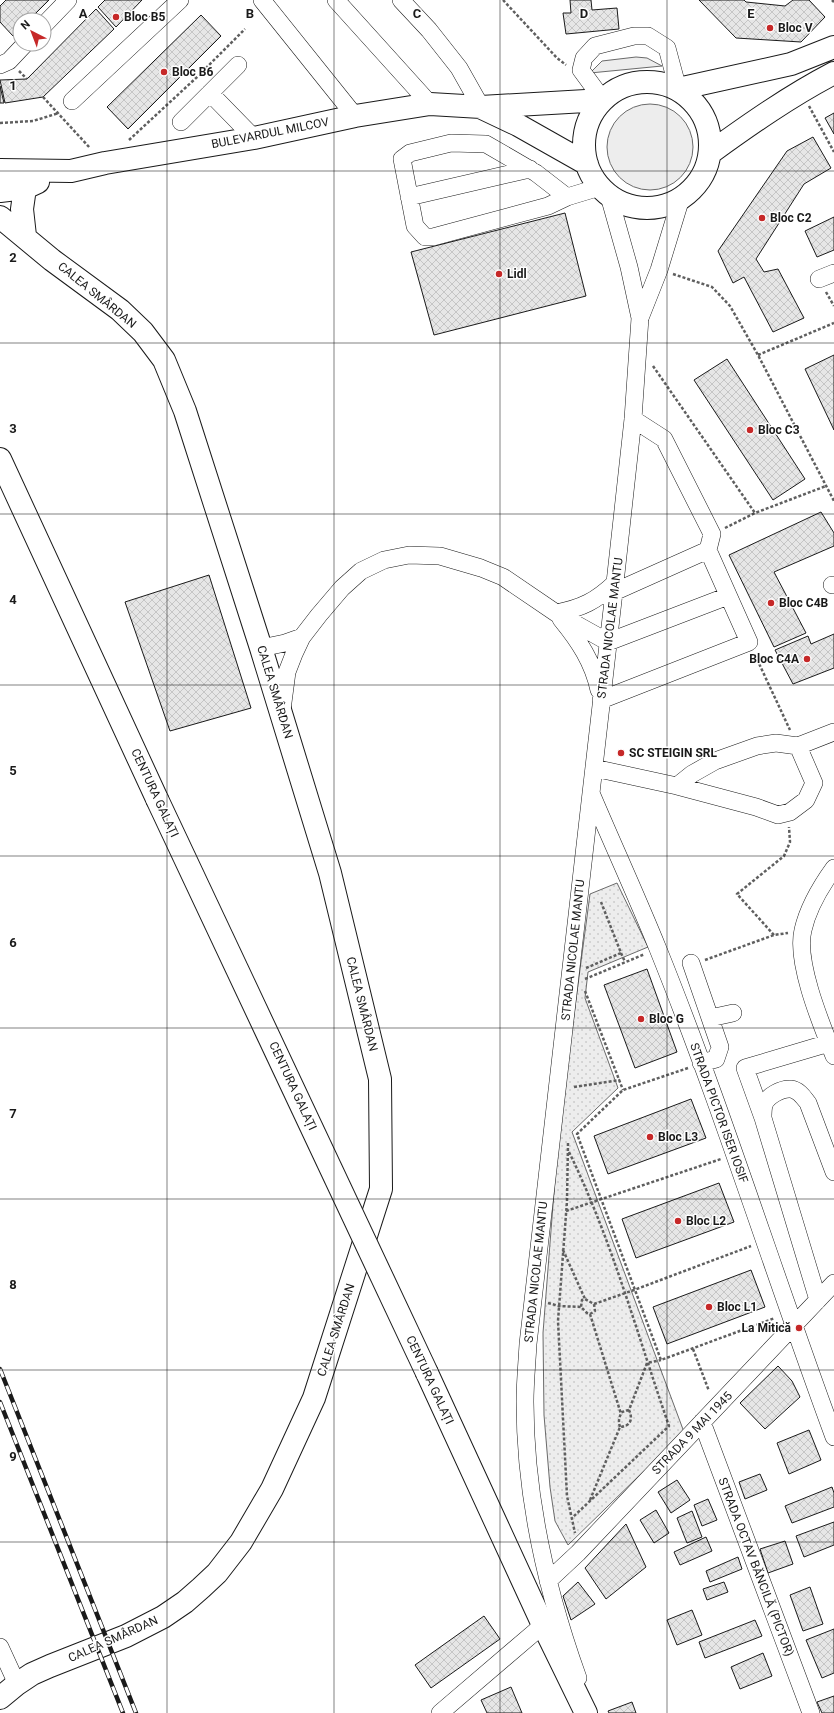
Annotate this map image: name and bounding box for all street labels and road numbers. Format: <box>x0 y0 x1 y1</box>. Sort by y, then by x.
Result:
street label: BULEVARDUL MILCOV <box>210 115 330 151</box>
street label: CALEA SMÂRDAN <box>55 258 140 331</box>
street label: STRADA NICOLAE MANTU <box>594 557 626 699</box>
street label: CALEA SMÂRDAN <box>254 643 297 740</box>
street label: CENTURA GALAȚI <box>127 746 182 840</box>
street label: STRADA NICOLAE MANTU <box>559 879 587 1021</box>
street label: CALEA SMÂRDAN <box>343 955 381 1053</box>
street label: CENTURA GALAȚI <box>265 1039 320 1133</box>
street label: STRADA PICTOR ISER IOSIF <box>687 1041 751 1185</box>
street label: STRADA NICOLAE MANTU <box>522 1201 550 1343</box>
street label: CALEA SMÂRDAN <box>313 1281 358 1378</box>
street label: CENTURA GALAȚI <box>402 1333 457 1427</box>
street label: STRADA 9 MAI 1945 <box>649 1389 735 1477</box>
street label: STRADA OCTAV BĂNCILĂ (PICTOR) <box>715 1475 798 1658</box>
street label: CALEA SMÂRDAN <box>66 1612 160 1665</box>

